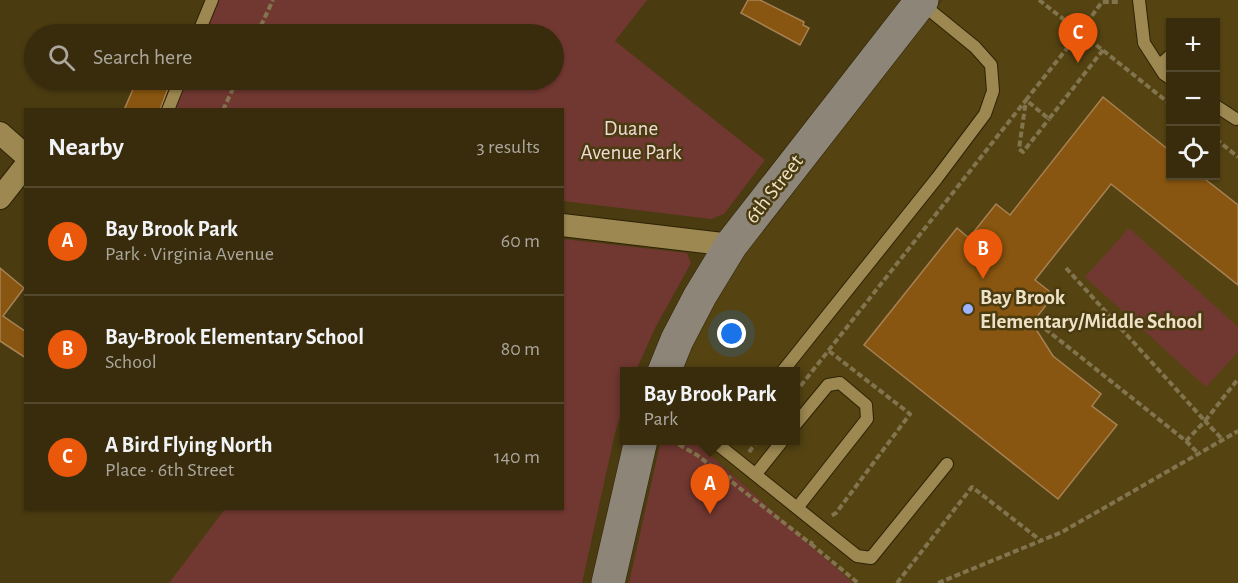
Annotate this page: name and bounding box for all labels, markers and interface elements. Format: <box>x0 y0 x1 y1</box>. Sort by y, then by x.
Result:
pin: C <box>1058 14 1098 63</box>
map controls <box>1166 18 1220 180</box>
button: + <box>1166 18 1220 72</box>
search box <box>24 24 564 90</box>
icon: search <box>45 41 78 74</box>
text: Search here <box>93 46 192 68</box>
button: − <box>1166 72 1220 126</box>
park label: Duane Avenue Park <box>581 118 682 163</box>
button: locate <box>1166 126 1220 180</box>
text: Nearby <box>48 134 124 160</box>
text: 3 results <box>476 137 540 157</box>
street label: 6th Street <box>741 151 807 227</box>
text: Bay Brook Park <box>105 218 238 240</box>
pin: B <box>964 230 1002 279</box>
text: A <box>62 231 74 251</box>
text: 60 m <box>501 231 540 251</box>
text: Park · Virginia Avenue <box>105 244 274 264</box>
place label: Bay Brook Elementary/Middle School <box>980 287 1203 332</box>
marker: Bay Brook Elementary/Middle School <box>961 302 975 316</box>
your location <box>717 319 746 348</box>
text: Bay-Brook Elementary School <box>105 326 364 348</box>
text: B <box>62 339 73 359</box>
text: 80 m <box>501 339 540 359</box>
text: School <box>105 352 157 372</box>
popup <box>620 367 800 445</box>
text: Bay Brook Park <box>644 383 777 405</box>
text: Park <box>644 409 678 429</box>
text: A Bird Flying North <box>105 434 273 456</box>
text: C <box>62 447 73 467</box>
text: 140 m <box>494 447 540 467</box>
text: Place · 6th Street <box>105 460 234 480</box>
pin: A <box>690 464 730 514</box>

